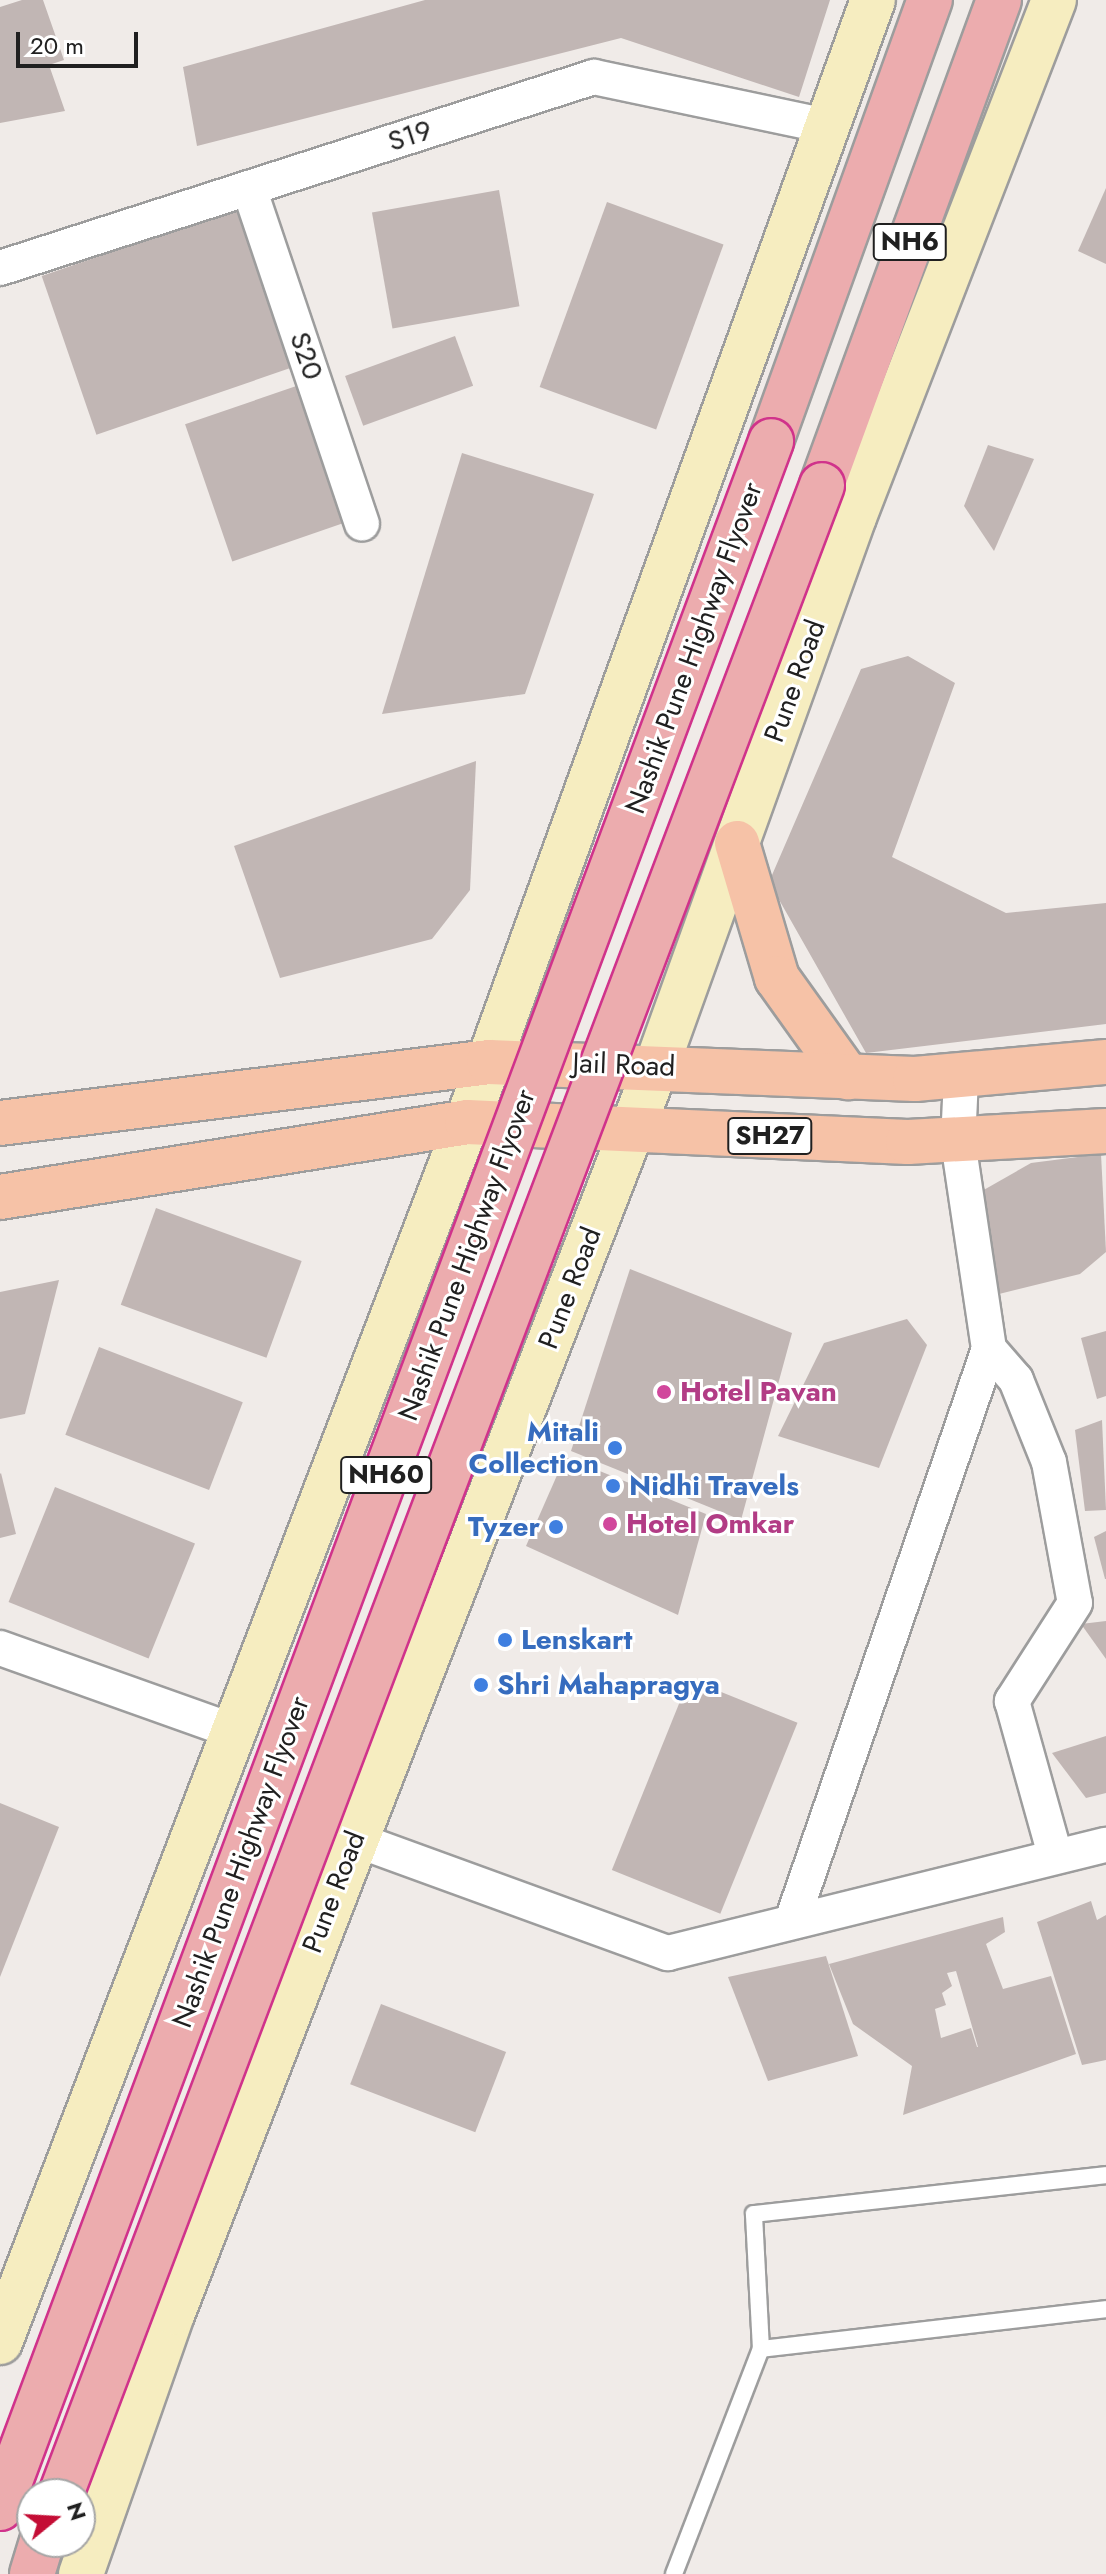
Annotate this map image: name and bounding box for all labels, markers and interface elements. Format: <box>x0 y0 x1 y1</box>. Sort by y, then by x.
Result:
scale bar <box>20 16 142 66</box>
text: 20 m <box>30 28 84 63</box>
street label: S19 <box>384 113 436 159</box>
road number: NH6 <box>872 220 948 264</box>
street label: S20 <box>282 328 330 384</box>
street label: Nashik Pune Highway Flyover <box>618 478 770 818</box>
street label: Pune Road <box>757 615 833 747</box>
street label: Jail Road <box>572 1046 676 1084</box>
street label: Nashik Pune Highway Flyover <box>391 1085 543 1425</box>
road number: SH27 <box>726 1114 814 1158</box>
street label: Pune Road <box>531 1223 609 1353</box>
place label: Hotel Pavan <box>680 1375 837 1409</box>
marker: Hotel Pavan <box>655 1383 673 1401</box>
place label: Mitali Collection <box>469 1415 599 1481</box>
marker: Mitali Collection <box>606 1439 624 1457</box>
road number: NH60 <box>340 1453 432 1497</box>
place label: Nidhi Travels <box>629 1469 799 1503</box>
marker: Nidhi Travels <box>604 1477 622 1495</box>
place label: Hotel Omkar <box>626 1507 794 1541</box>
place label: Tyzer <box>468 1510 540 1544</box>
marker: Hotel Omkar <box>601 1515 619 1533</box>
marker: Tyzer <box>547 1518 565 1536</box>
place label: Lenskart <box>521 1623 632 1657</box>
marker: Lenskart <box>496 1631 514 1649</box>
place label: Shri Mahapragya <box>497 1668 720 1702</box>
marker: Shri Mahapragya <box>472 1676 490 1694</box>
street label: Nashik Pune Highway Flyover <box>165 1692 317 2032</box>
street label: Pune Road <box>295 1827 373 1957</box>
north arrow <box>16 2478 96 2558</box>
text: N <box>59 2498 95 2524</box>

